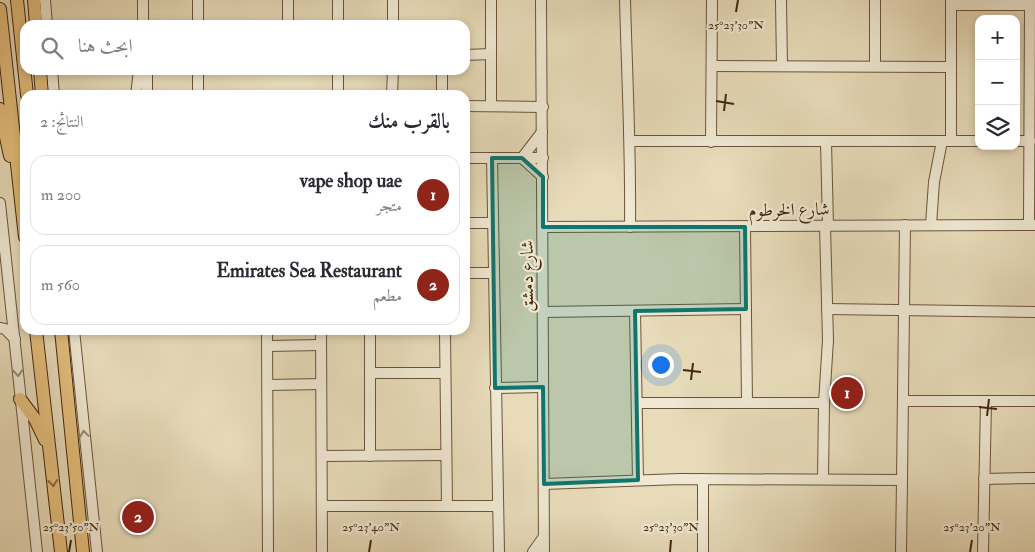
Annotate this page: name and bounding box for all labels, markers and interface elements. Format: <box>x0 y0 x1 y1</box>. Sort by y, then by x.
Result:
map controls <box>975 15 1020 150</box>
button: + <box>975 15 1020 60</box>
text: 25°23'30"N <box>708 18 764 33</box>
search box <box>20 20 470 75</box>
icon: search <box>38 34 66 62</box>
text: ابحث هنا <box>78 34 133 58</box>
button: − <box>975 60 1020 105</box>
button: layers <box>975 105 1020 150</box>
text: بالقرب منك <box>368 108 450 135</box>
text: النتائج: 2 <box>40 112 84 132</box>
text: vape shop uae <box>300 169 402 193</box>
text: 200 m <box>41 185 81 205</box>
text: 1 <box>430 185 436 205</box>
text: متجر <box>377 196 402 216</box>
street label: شارع الخرطوم <box>748 198 830 226</box>
street label: شارع دمشق <box>516 240 542 312</box>
text: Emirates Sea Restaurant <box>216 259 402 283</box>
text: 560 m <box>41 275 80 295</box>
text: 2 <box>429 275 437 295</box>
text: مطعم <box>373 286 402 306</box>
your location <box>648 352 674 378</box>
one-way arrow <box>12 369 23 377</box>
pin: 1 <box>831 374 863 412</box>
one-way arrow <box>79 430 90 438</box>
one-way arrow <box>47 479 58 487</box>
pin: 2 <box>122 498 154 536</box>
text: 25°23'50"N <box>43 520 100 535</box>
text: 25°23'40"N <box>342 520 400 535</box>
text: 25°23'30"N <box>643 520 699 535</box>
text: 25°23'20"N <box>943 520 1001 535</box>

